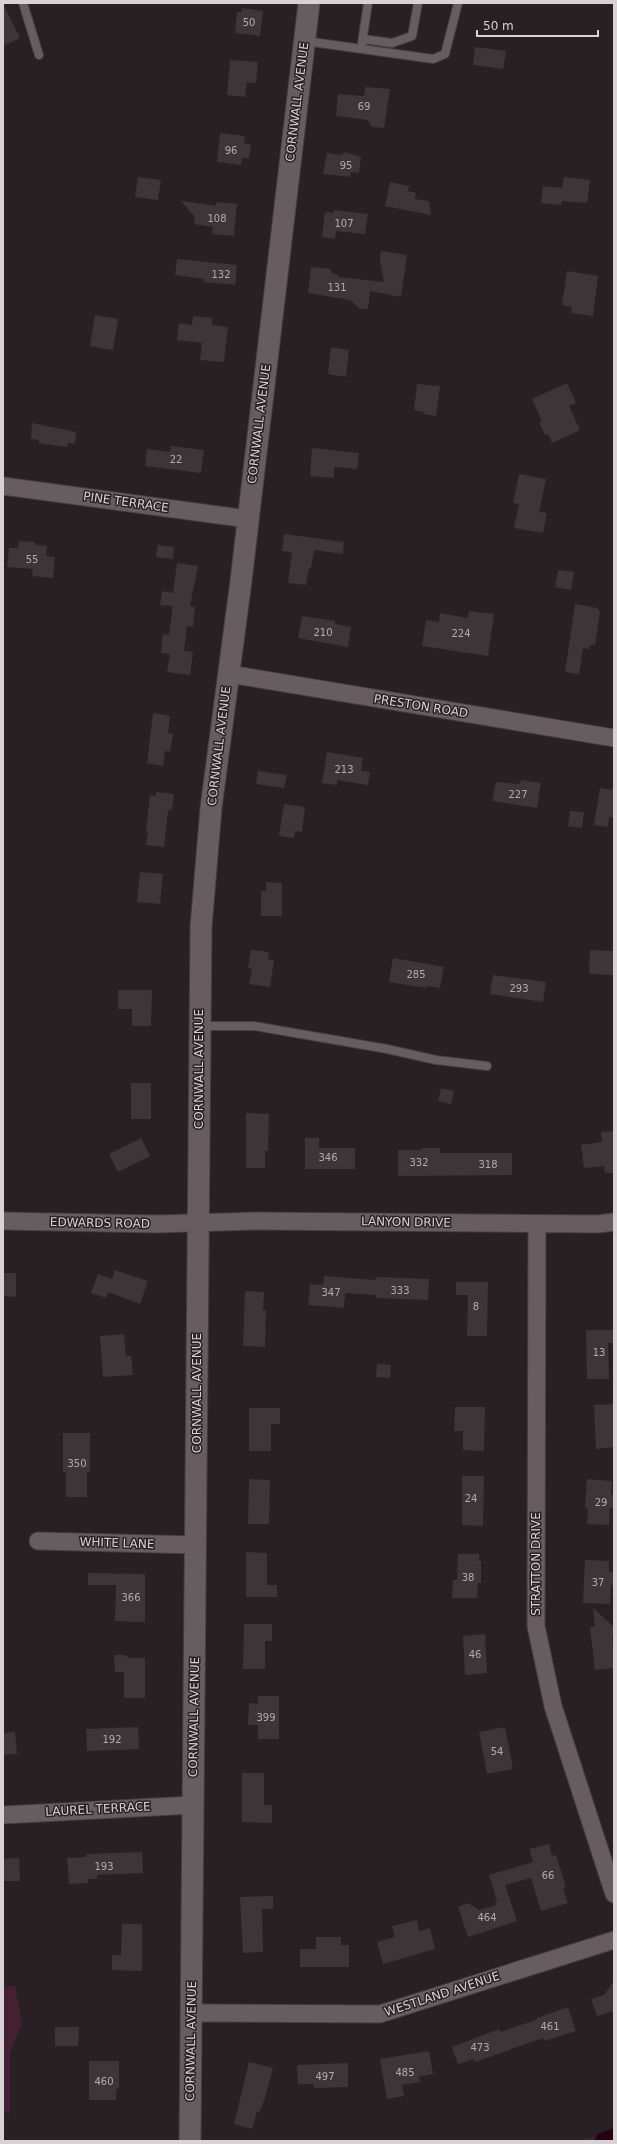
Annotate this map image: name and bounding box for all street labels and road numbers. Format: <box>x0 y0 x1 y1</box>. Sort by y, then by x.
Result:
street label: CORNWALL AVENUE <box>283 41 311 163</box>
street label: CORNWALL AVENUE <box>245 363 273 485</box>
street label: PINE TERRACE <box>82 489 170 515</box>
street label: CORNWALL AVENUE <box>205 685 233 807</box>
street label: PRESTON ROAD <box>373 692 469 720</box>
street label: CORNWALL AVENUE <box>192 1009 206 1129</box>
street label: LANYON DRIVE <box>361 1214 451 1230</box>
street label: EDWARDS ROAD <box>50 1215 150 1231</box>
street label: CORNWALL AVENUE <box>190 1333 204 1453</box>
street label: STRATTON DRIVE <box>529 1512 543 1616</box>
street label: WHITE LANE <box>79 1535 155 1551</box>
street label: CORNWALL AVENUE <box>186 1657 202 1777</box>
street label: LAUREL TERRACE <box>45 1799 151 1819</box>
street label: WESTLAND AVENUE <box>383 1969 501 2019</box>
street label: CORNWALL AVENUE <box>183 1981 199 2101</box>

